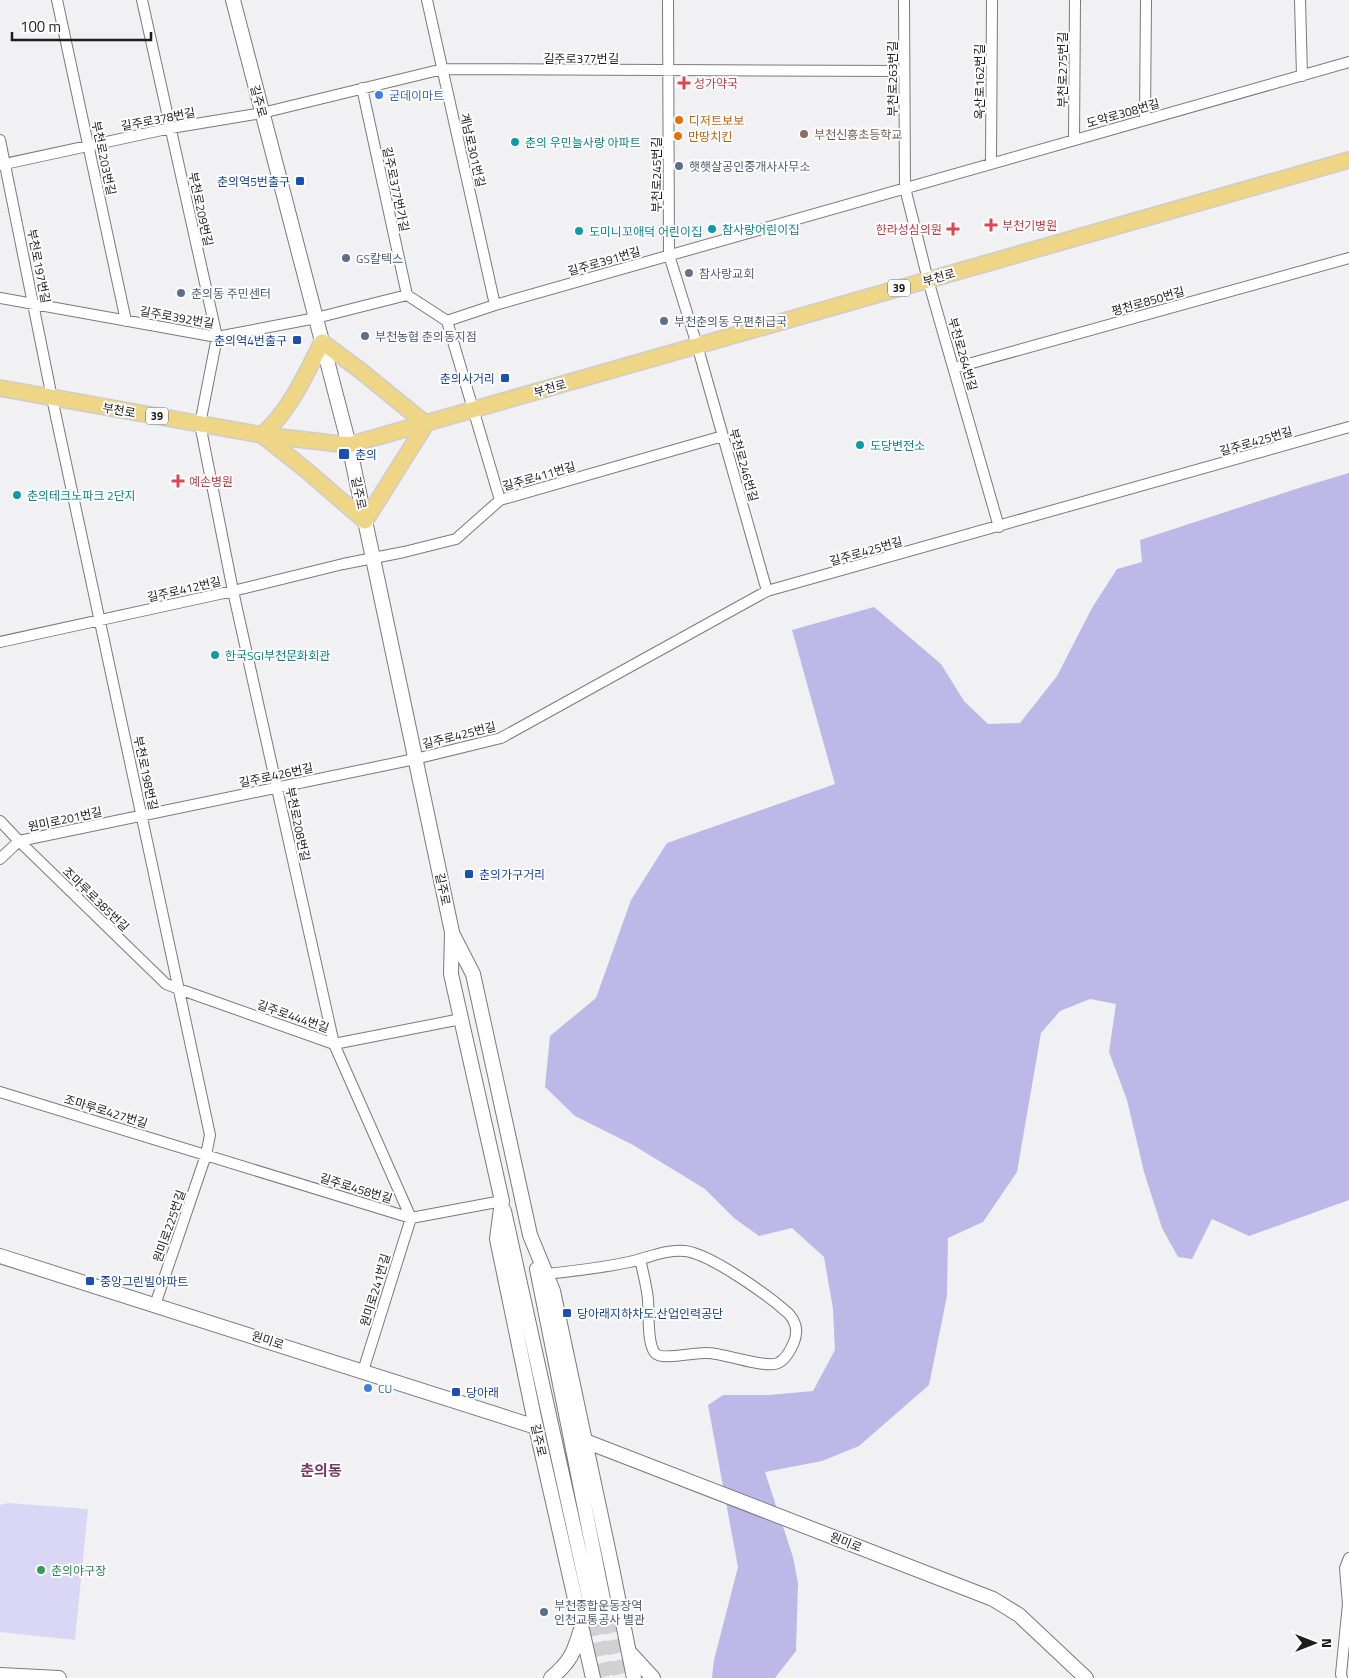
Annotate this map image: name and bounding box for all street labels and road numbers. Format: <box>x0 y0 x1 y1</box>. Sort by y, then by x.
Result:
street label: 부천로275번길 <box>1053 32 1072 108</box>
street label: 부천로263번길 <box>883 41 902 117</box>
street label: 옥산로162번길 <box>970 44 989 120</box>
street label: 길주로377번길 <box>543 49 619 68</box>
street label: 길주로 <box>246 83 272 119</box>
street label: 도약로308번길 <box>1084 93 1162 133</box>
street label: 길주로378번길 <box>119 102 197 136</box>
street label: 계남로301번길 <box>455 111 491 189</box>
street label: 부천로203번길 <box>87 119 121 197</box>
street label: 부천로245번길 <box>647 137 666 213</box>
street label: 길주로377번가길 <box>378 145 414 233</box>
street label: 부천로209번길 <box>184 170 218 248</box>
street label: 부천로197번길 <box>22 227 56 305</box>
street label: 길주로391번길 <box>565 241 643 281</box>
street label: 부천로 <box>920 263 958 291</box>
road number: 39 <box>888 280 910 296</box>
street label: 평천로850번길 <box>1109 281 1187 321</box>
street label: 길주로392번길 <box>138 301 216 333</box>
street label: 부천로264번길 <box>943 315 983 393</box>
street label: 부천로 <box>531 374 569 402</box>
street label: 부천로 <box>101 398 137 422</box>
road number: 39 <box>146 408 168 424</box>
street label: 길주로425번길 <box>1217 421 1295 461</box>
street label: 부천로246번길 <box>724 426 764 504</box>
street label: 길주로411번길 <box>500 456 578 496</box>
street label: 길주로 <box>346 475 372 511</box>
street label: 길주로425번길 <box>827 531 905 571</box>
street label: 길주로412번길 <box>145 571 223 607</box>
street label: 길주로425번길 <box>420 717 498 753</box>
street label: 부천로198번길 <box>129 734 163 812</box>
street label: 길주로426번길 <box>237 758 315 792</box>
street label: 부천로208번길 <box>281 785 315 863</box>
street label: 원미로201번길 <box>26 802 104 836</box>
street label: 조마루로385번길 <box>58 862 134 936</box>
street label: 길주로 <box>430 871 456 907</box>
street label: 길주로444번길 <box>254 995 332 1037</box>
street label: 조마루로427번길 <box>62 1089 150 1133</box>
street label: 길주로458번길 <box>317 1168 395 1208</box>
street label: 원미로225번길 <box>148 1187 190 1265</box>
street label: 원미로241번길 <box>355 1251 395 1329</box>
street label: 원미로 <box>249 1326 287 1354</box>
street label: 길주로 <box>526 1422 552 1458</box>
street label: 원미로 <box>827 1527 865 1557</box>

